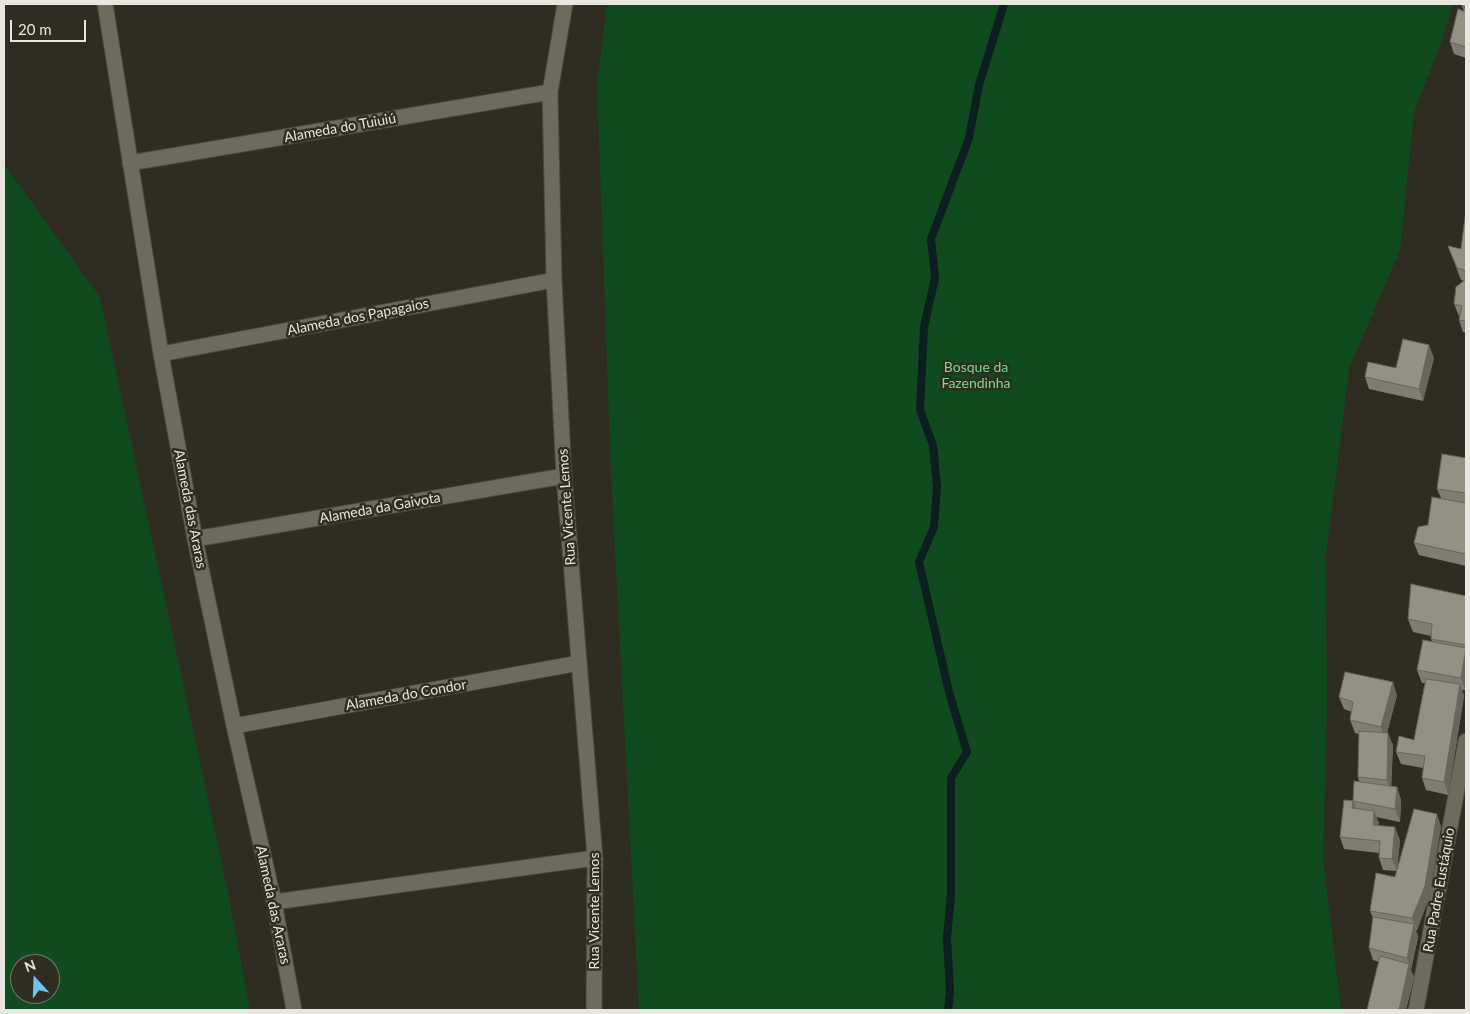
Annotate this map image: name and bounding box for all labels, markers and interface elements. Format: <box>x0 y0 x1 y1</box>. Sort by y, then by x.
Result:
scale bar <box>12 10 89 42</box>
text: 20 m <box>18 20 52 38</box>
street label: Alameda do Tuiuiú <box>283 110 397 146</box>
street label: Alameda dos Papagaios <box>286 295 430 339</box>
park label: Bosque da Fazendinha <box>941 359 1011 392</box>
street label: Alameda das Araras <box>170 448 210 570</box>
street label: Rua Vicente Lemos <box>555 448 579 566</box>
street label: Alameda da Gaivota <box>318 489 442 527</box>
street label: Alameda do Condor <box>344 676 468 714</box>
street label: Rua Padre Eustáquio <box>1420 826 1458 954</box>
street label: Alameda das Araras <box>252 844 294 966</box>
street label: Rua Vicente Lemos <box>586 853 602 969</box>
north arrow <box>10 954 60 1004</box>
text: N <box>22 956 38 975</box>

